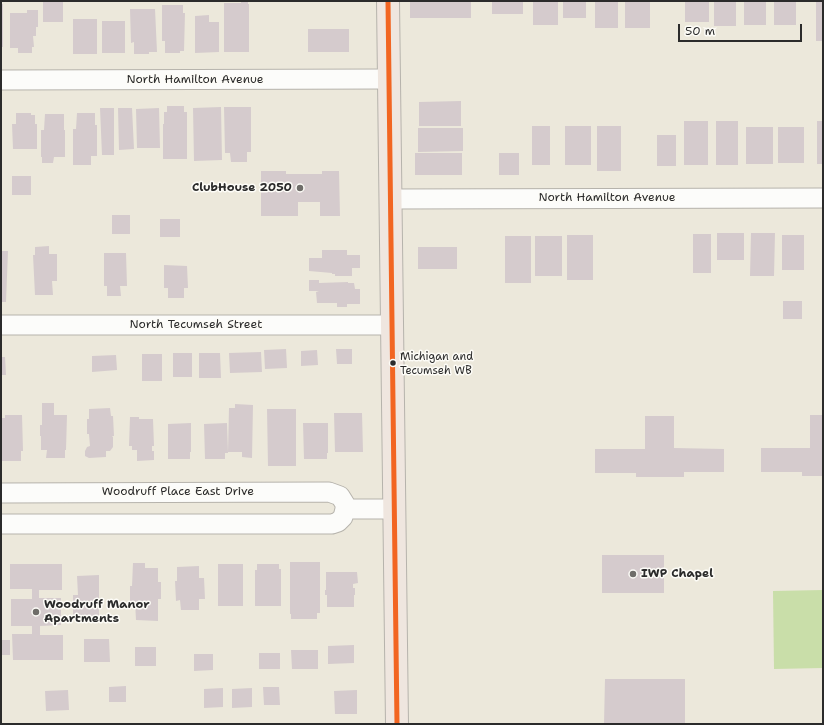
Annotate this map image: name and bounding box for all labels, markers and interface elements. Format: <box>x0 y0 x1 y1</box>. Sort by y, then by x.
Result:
scale bar <box>680 16 804 42</box>
text: 50 m <box>685 23 715 39</box>
street label: North Hamilton Avenue <box>126 73 264 87</box>
place label: ClubHouse 2050 <box>192 181 292 195</box>
marker: ClubHouse 2050 <box>295 183 305 193</box>
street label: North Hamilton Avenue <box>538 191 676 205</box>
street label: North Tecumseh Street <box>130 318 262 332</box>
place label: Michigan and Tecumseh WB <box>400 350 473 376</box>
marker: Michigan and Tecumseh WB <box>388 358 398 368</box>
street label: Woodruff Place East Drive <box>102 485 254 499</box>
place label: IWP Chapel <box>641 567 713 581</box>
marker: IWP Chapel <box>628 569 638 579</box>
place label: Woodruff Manor Apartments <box>44 598 150 626</box>
marker: Woodruff Manor Apartments <box>31 607 41 617</box>

